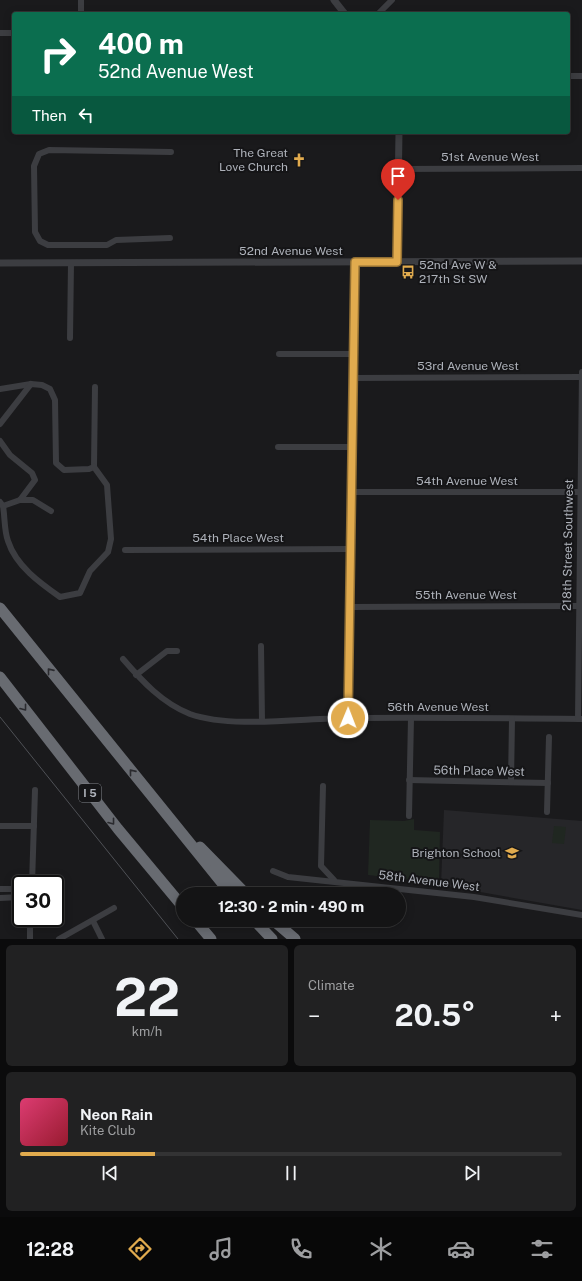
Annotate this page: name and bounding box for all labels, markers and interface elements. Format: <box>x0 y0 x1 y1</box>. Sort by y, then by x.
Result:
text: 400 m <box>98 27 184 60</box>
icon: right <box>32 28 84 80</box>
text: 52nd Avenue West <box>98 61 254 82</box>
icon: left <box>75 104 97 126</box>
text: Then <box>32 107 67 124</box>
place label: The Great Love Church <box>219 146 288 174</box>
street label: 51st Avenue West <box>441 150 539 164</box>
church icon: The Great Love Church <box>291 152 307 168</box>
pin <box>381 159 415 200</box>
icon: arrive <box>387 165 409 187</box>
street label: 52nd Avenue West <box>239 244 343 258</box>
place label: 52nd Ave W & 217th St SW <box>419 258 497 286</box>
bus stop icon: 52nd Ave W & 217th St SW <box>400 264 416 280</box>
street label: 53rd Avenue West <box>417 359 519 373</box>
street label: 54th Avenue West <box>416 474 518 488</box>
street label: 218th Street Southwest <box>560 479 576 611</box>
street label: 54th Place West <box>192 531 284 545</box>
street label: 55th Avenue West <box>415 588 517 602</box>
one-way arrow <box>48 668 55 675</box>
position arrow <box>327 697 369 739</box>
street label: 56th Avenue West <box>387 700 489 714</box>
one-way arrow <box>19 704 27 711</box>
street label: 56th Place West <box>433 763 525 779</box>
one-way arrow <box>129 770 136 777</box>
road number: I 5 <box>79 784 101 802</box>
one-way arrow <box>107 817 114 824</box>
school or university icon: Brighton School <box>504 845 520 861</box>
place label: Brighton School <box>411 846 501 860</box>
street label: 58th Avenue West <box>378 868 481 894</box>
speed limit sign: 30 <box>12 875 64 927</box>
text: 12:30 · 2 min · 490 m <box>218 898 364 915</box>
text: 22 <box>114 967 180 1028</box>
text: Climate <box>308 978 355 993</box>
text: 20.5° <box>395 997 475 1033</box>
text: − <box>308 1003 320 1029</box>
text: + <box>550 1003 562 1029</box>
text: km/h <box>132 1024 162 1039</box>
text: Neon Rain <box>80 1106 153 1123</box>
text: Kite Club <box>80 1123 135 1138</box>
icon: previous <box>99 1162 121 1184</box>
icon: pause <box>280 1162 302 1184</box>
icon: next <box>461 1162 483 1184</box>
icon: directions <box>126 1235 154 1263</box>
icon: music <box>207 1235 235 1263</box>
icon: phone <box>287 1235 315 1263</box>
icon: climate <box>367 1235 395 1263</box>
icon: car <box>447 1235 475 1263</box>
icon: filters <box>528 1235 556 1263</box>
text: 12:28 <box>26 1239 74 1260</box>

